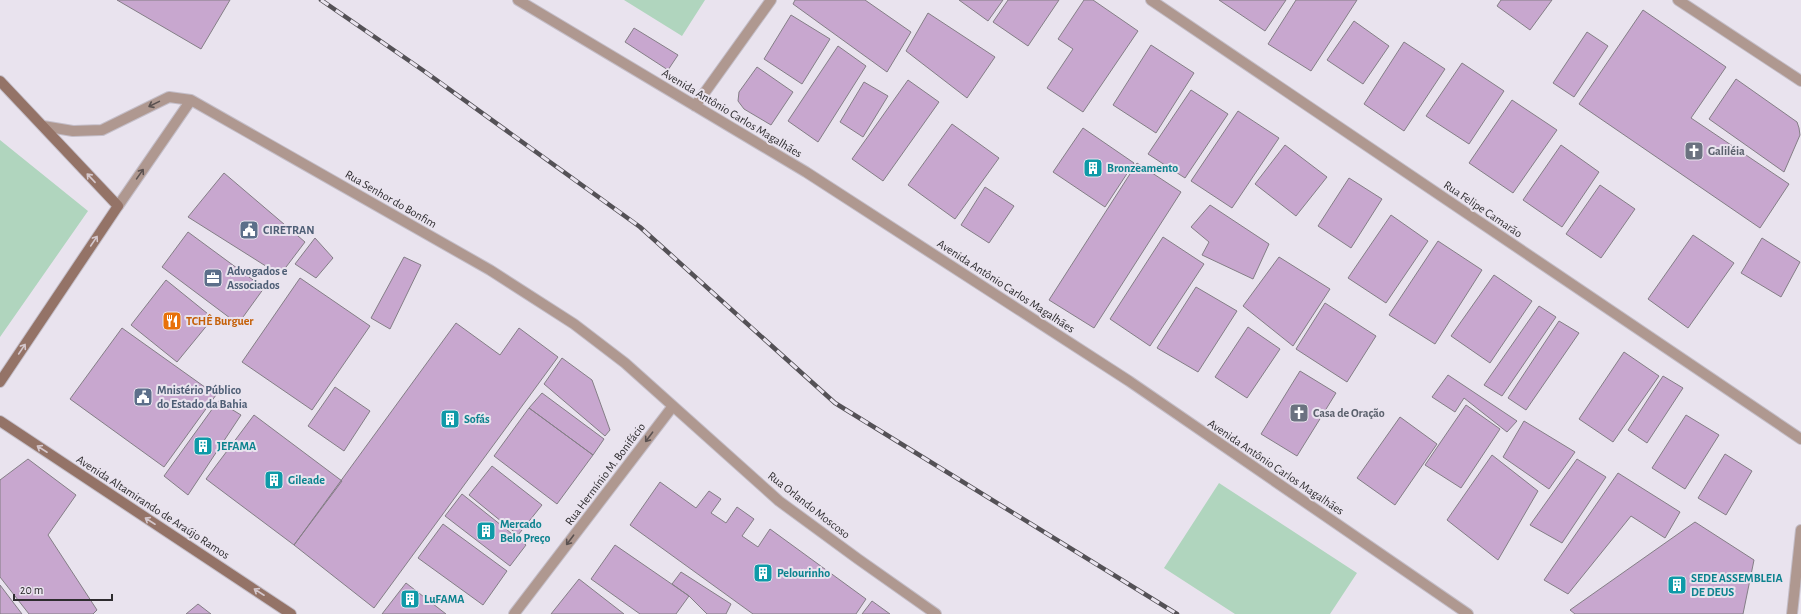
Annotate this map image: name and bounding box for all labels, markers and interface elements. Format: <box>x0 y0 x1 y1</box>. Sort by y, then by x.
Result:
street label: Avenida Antônio Carlos Magalhães <box>660 66 804 160</box>
one-way arrow <box>148 101 160 108</box>
church icon: Galiléia <box>1683 140 1705 162</box>
place label: Galiléia <box>1708 145 1745 157</box>
building icon: Bronzeamento <box>1082 157 1104 179</box>
place label: Bronzeamento <box>1107 162 1178 174</box>
street label: Rua Senhor do Bonfim <box>343 168 439 230</box>
one-way arrow <box>136 169 144 180</box>
one-way arrow <box>87 172 96 183</box>
street label: Rua Felipe Camarão <box>1442 178 1524 240</box>
public building icon: CIRETRAN <box>238 219 260 241</box>
place label: CIRETRAN <box>263 224 315 236</box>
one-way arrow <box>90 236 98 247</box>
street label: Avenida Antônio Carlos Magalhães <box>935 237 1077 335</box>
place label: Advogados e Associados <box>227 265 288 291</box>
office icon: Advogados e Associados <box>202 267 224 289</box>
restaurant icon: TCHÊ Burguer <box>161 310 183 332</box>
place label: TCHÊ Burguer <box>186 314 254 327</box>
one-way arrow <box>18 344 26 355</box>
place label: Mnistério Público do Estado da Bahia <box>157 384 248 410</box>
public building icon: Mnistério Público do Estado da Bahia <box>132 386 154 408</box>
church icon: Casa de Oração <box>1288 402 1310 424</box>
place label: Casa de Oração <box>1313 407 1385 419</box>
building icon: Sofás <box>439 408 461 430</box>
place label: Sofás <box>464 413 490 425</box>
street label: Avenida Antônio Carlos Magalhães <box>1206 417 1346 517</box>
street label: Rua Hermínio M. Bonifácio <box>563 420 647 527</box>
one-way arrow <box>645 431 653 442</box>
building icon: JEFAMA <box>192 435 214 457</box>
place label: JEFAMA <box>217 440 257 452</box>
one-way arrow <box>37 445 48 453</box>
street label: Avenida Altamirando de Araújo Ramos <box>74 453 232 562</box>
building icon: Gileade <box>263 469 285 491</box>
street label: Rua Orlando Moscoso <box>766 469 852 541</box>
place label: Gileade <box>288 474 325 486</box>
one-way arrow <box>145 517 156 525</box>
place label: Mercado Belo Preço <box>500 518 550 544</box>
building icon: Mercado Belo Preço <box>475 520 497 542</box>
one-way arrow <box>566 535 574 546</box>
building icon: Pelourinho <box>752 562 774 584</box>
place label: Pelourinho <box>777 567 830 579</box>
place label: SEDE ASSEMBLEIA DE DEUS <box>1691 572 1783 598</box>
building icon: SEDE ASSEMBLEIA DE DEUS <box>1666 574 1688 596</box>
scale bar <box>14 576 112 602</box>
text: 20 m <box>20 584 43 596</box>
one-way arrow <box>253 588 265 596</box>
building icon: LuFAMA <box>399 588 421 610</box>
place label: LuFAMA <box>424 593 465 605</box>

